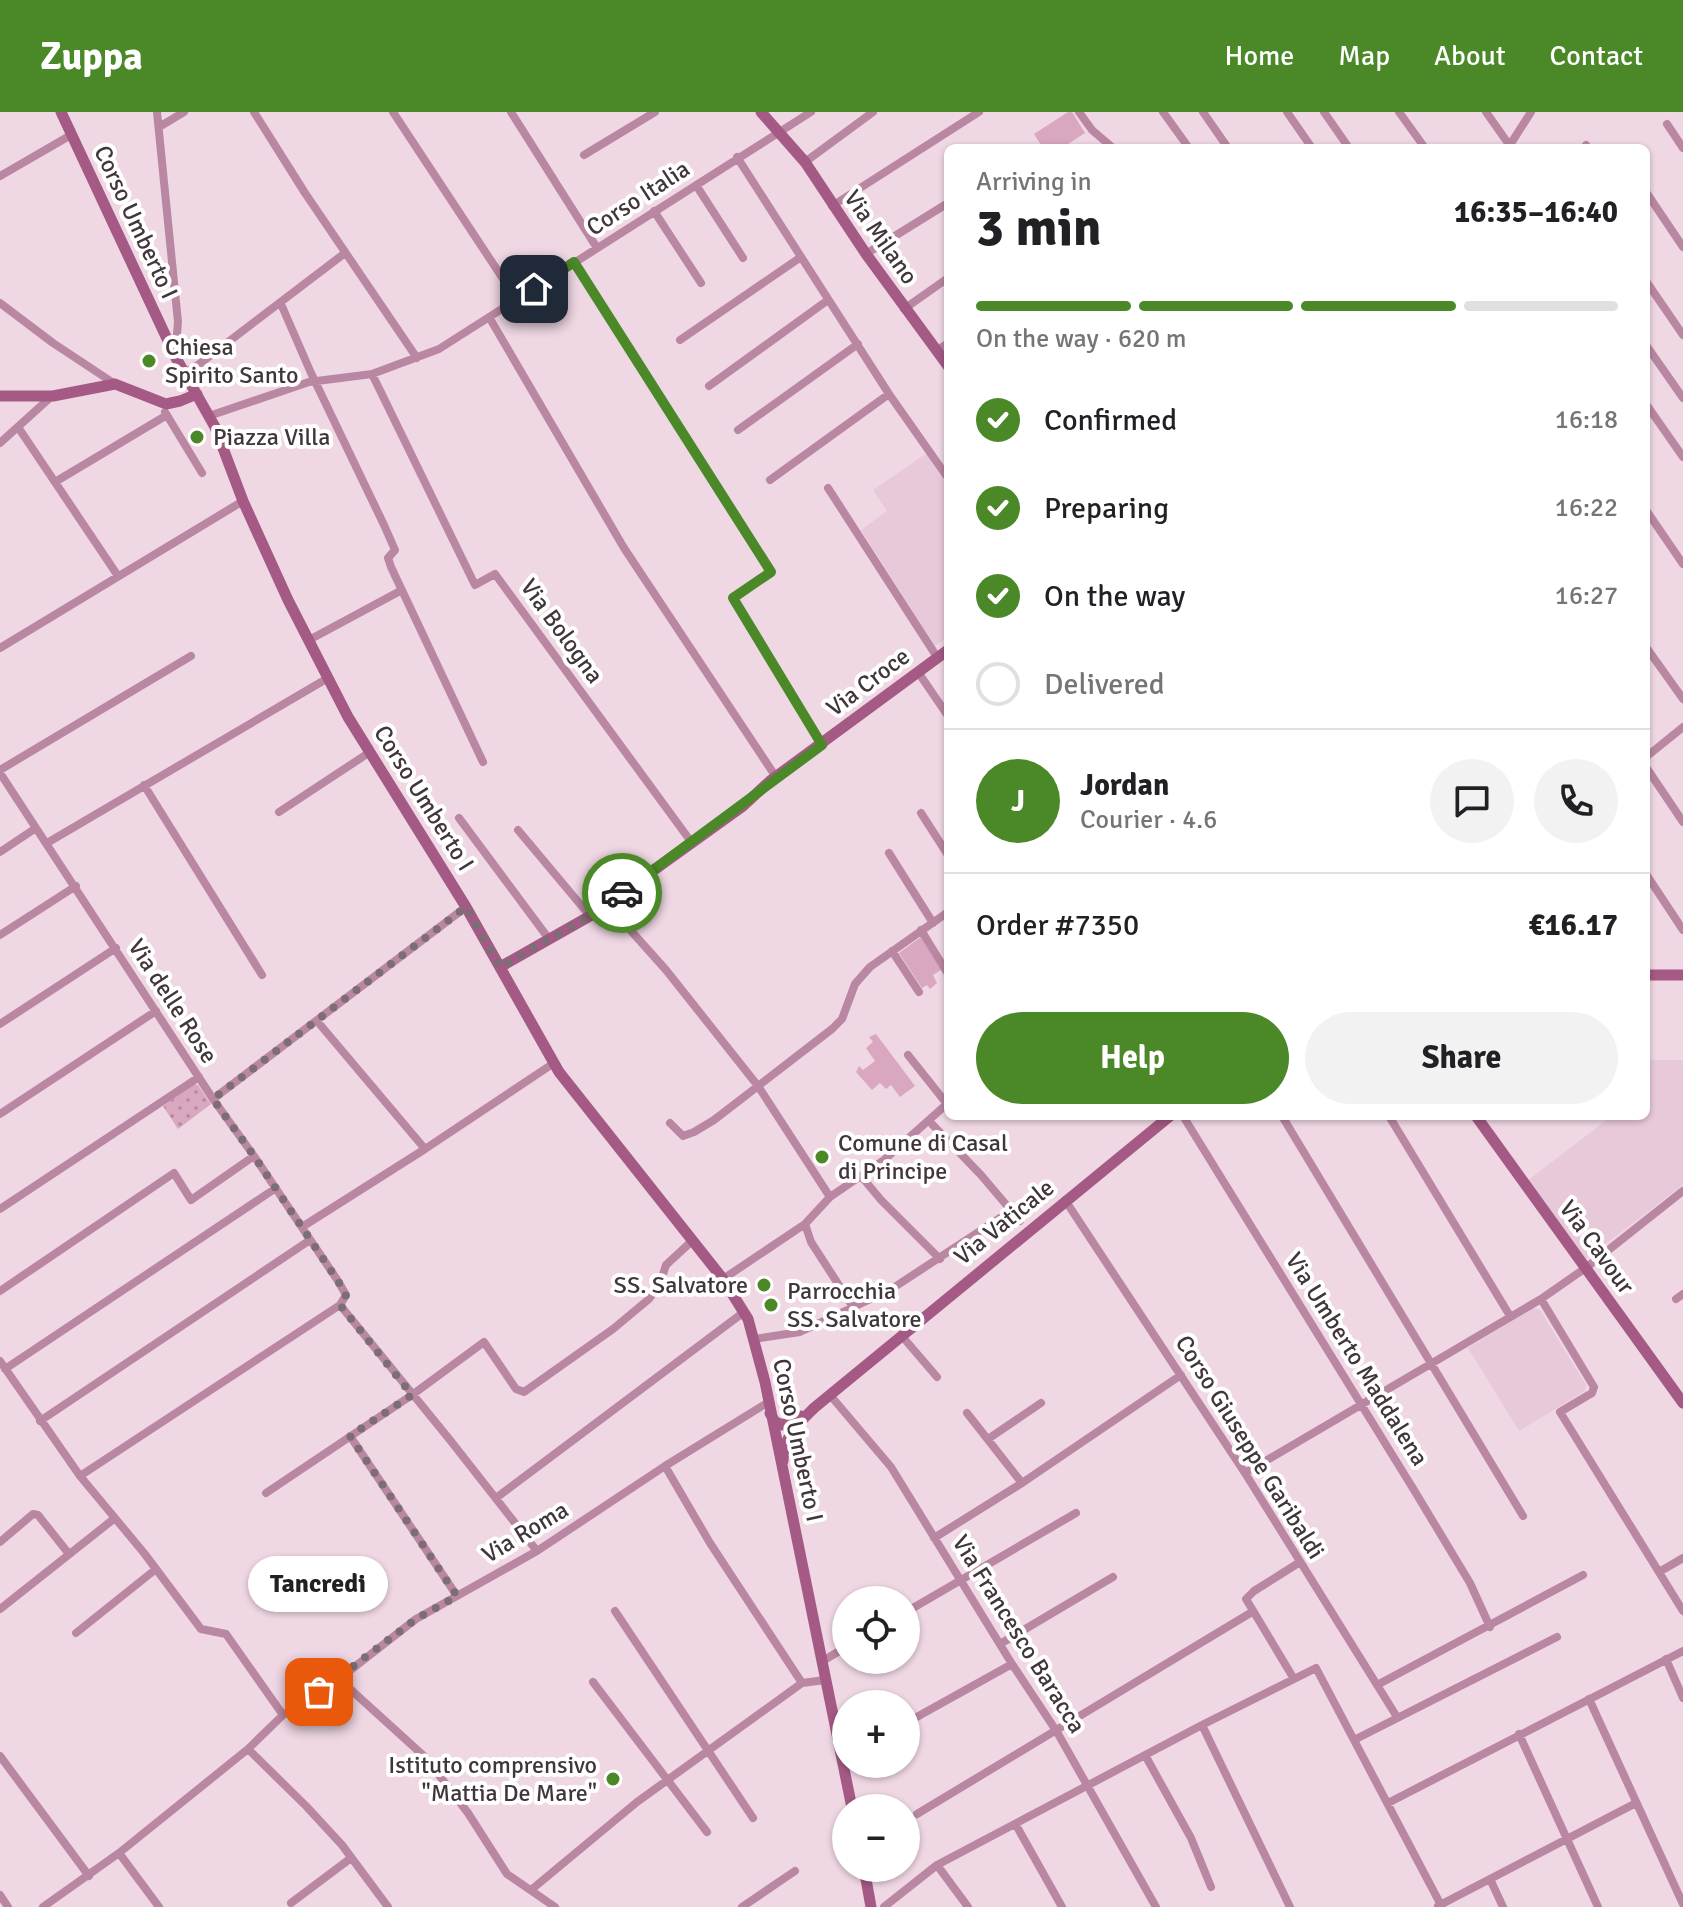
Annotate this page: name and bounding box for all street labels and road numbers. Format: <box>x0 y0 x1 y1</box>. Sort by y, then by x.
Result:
street label: Corso Umberto I <box>87 140 185 304</box>
street label: Corso Italia <box>581 154 695 242</box>
street label: Via Milano <box>838 184 924 290</box>
street label: Via Bologna <box>514 573 610 689</box>
street label: Via Croce <box>821 641 915 723</box>
street label: Corso Umberto I <box>367 720 481 876</box>
street label: Via delle Rose <box>122 933 224 1069</box>
street label: Via Vaticale <box>948 1173 1060 1271</box>
street label: Via Cavour <box>1553 1194 1641 1300</box>
street label: Via Umberto Maddalena <box>1279 1247 1435 1471</box>
street label: Corso Giuseppe Garibaldi <box>1169 1329 1331 1565</box>
street label: Corso Umberto I <box>766 1356 830 1524</box>
street label: Via Roma <box>476 1495 574 1569</box>
street label: Via Francesco Baracca <box>946 1529 1092 1739</box>

